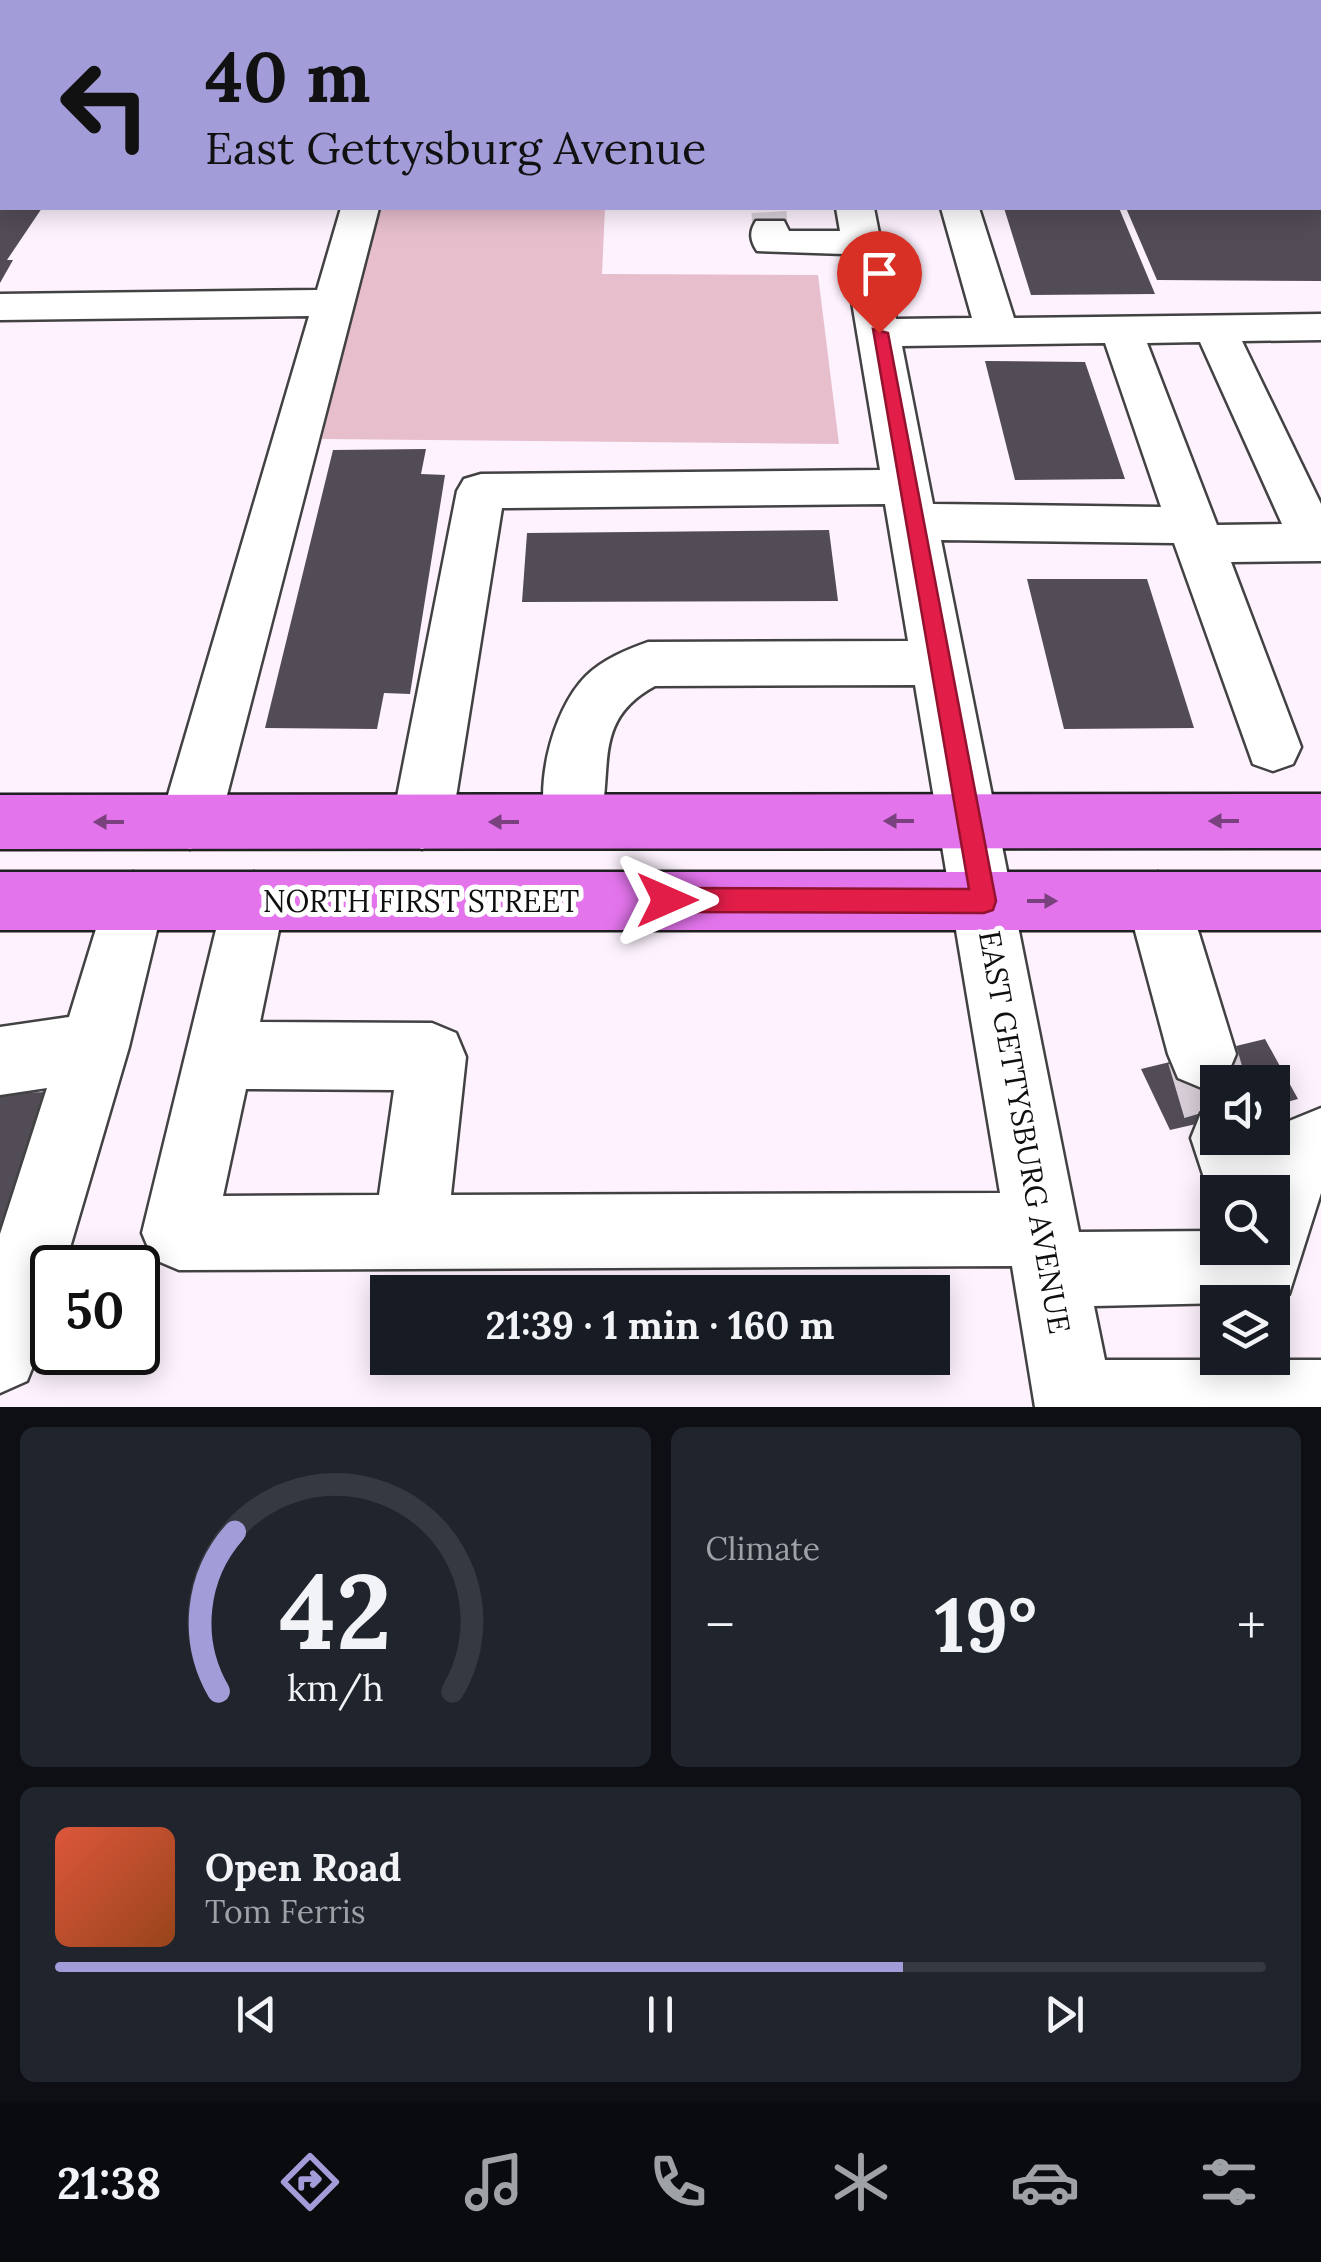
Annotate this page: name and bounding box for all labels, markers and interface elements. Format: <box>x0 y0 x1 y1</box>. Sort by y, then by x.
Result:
text: 40 m <box>205 32 371 121</box>
icon: left <box>40 40 170 170</box>
text: East Gettysburg Avenue <box>205 119 706 176</box>
pin <box>837 231 922 334</box>
icon: arrive <box>852 246 907 301</box>
one-way arrow <box>882 813 914 829</box>
one-way arrow <box>1207 813 1239 829</box>
one-way arrow <box>92 814 124 830</box>
one-way arrow <box>487 814 519 830</box>
position arrow <box>615 848 719 952</box>
street label: NORTH FIRST STREET <box>263 882 579 920</box>
one-way arrow <box>1027 893 1059 909</box>
street label: EAST GETTYSBURG AVENUE <box>971 927 1079 1337</box>
map controls <box>1200 1065 1290 1375</box>
button: sound <box>1200 1065 1290 1155</box>
button: search <box>1200 1175 1290 1265</box>
speed limit sign: 50 <box>30 1245 160 1375</box>
button: layers <box>1200 1285 1290 1375</box>
text: 21:39 · 1 min · 160 m <box>486 1301 834 1349</box>
text: Climate <box>706 1528 820 1569</box>
text: 42 <box>279 1544 391 1677</box>
text: 19° <box>935 1577 1037 1673</box>
text: − <box>706 1590 735 1660</box>
text: + <box>1237 1590 1266 1660</box>
text: km/h <box>287 1665 384 1711</box>
text: Open Road <box>205 1843 401 1891</box>
text: Tom Ferris <box>205 1891 366 1932</box>
icon: previous <box>229 1987 284 2042</box>
icon: pause <box>633 1987 688 2042</box>
icon: next <box>1037 1987 1092 2042</box>
icon: directions <box>275 2147 345 2217</box>
icon: music <box>459 2147 529 2217</box>
icon: phone <box>643 2147 713 2217</box>
icon: climate <box>826 2147 896 2217</box>
icon: car <box>1010 2147 1080 2217</box>
icon: filters <box>1194 2147 1264 2217</box>
text: 21:38 <box>57 2154 161 2211</box>

